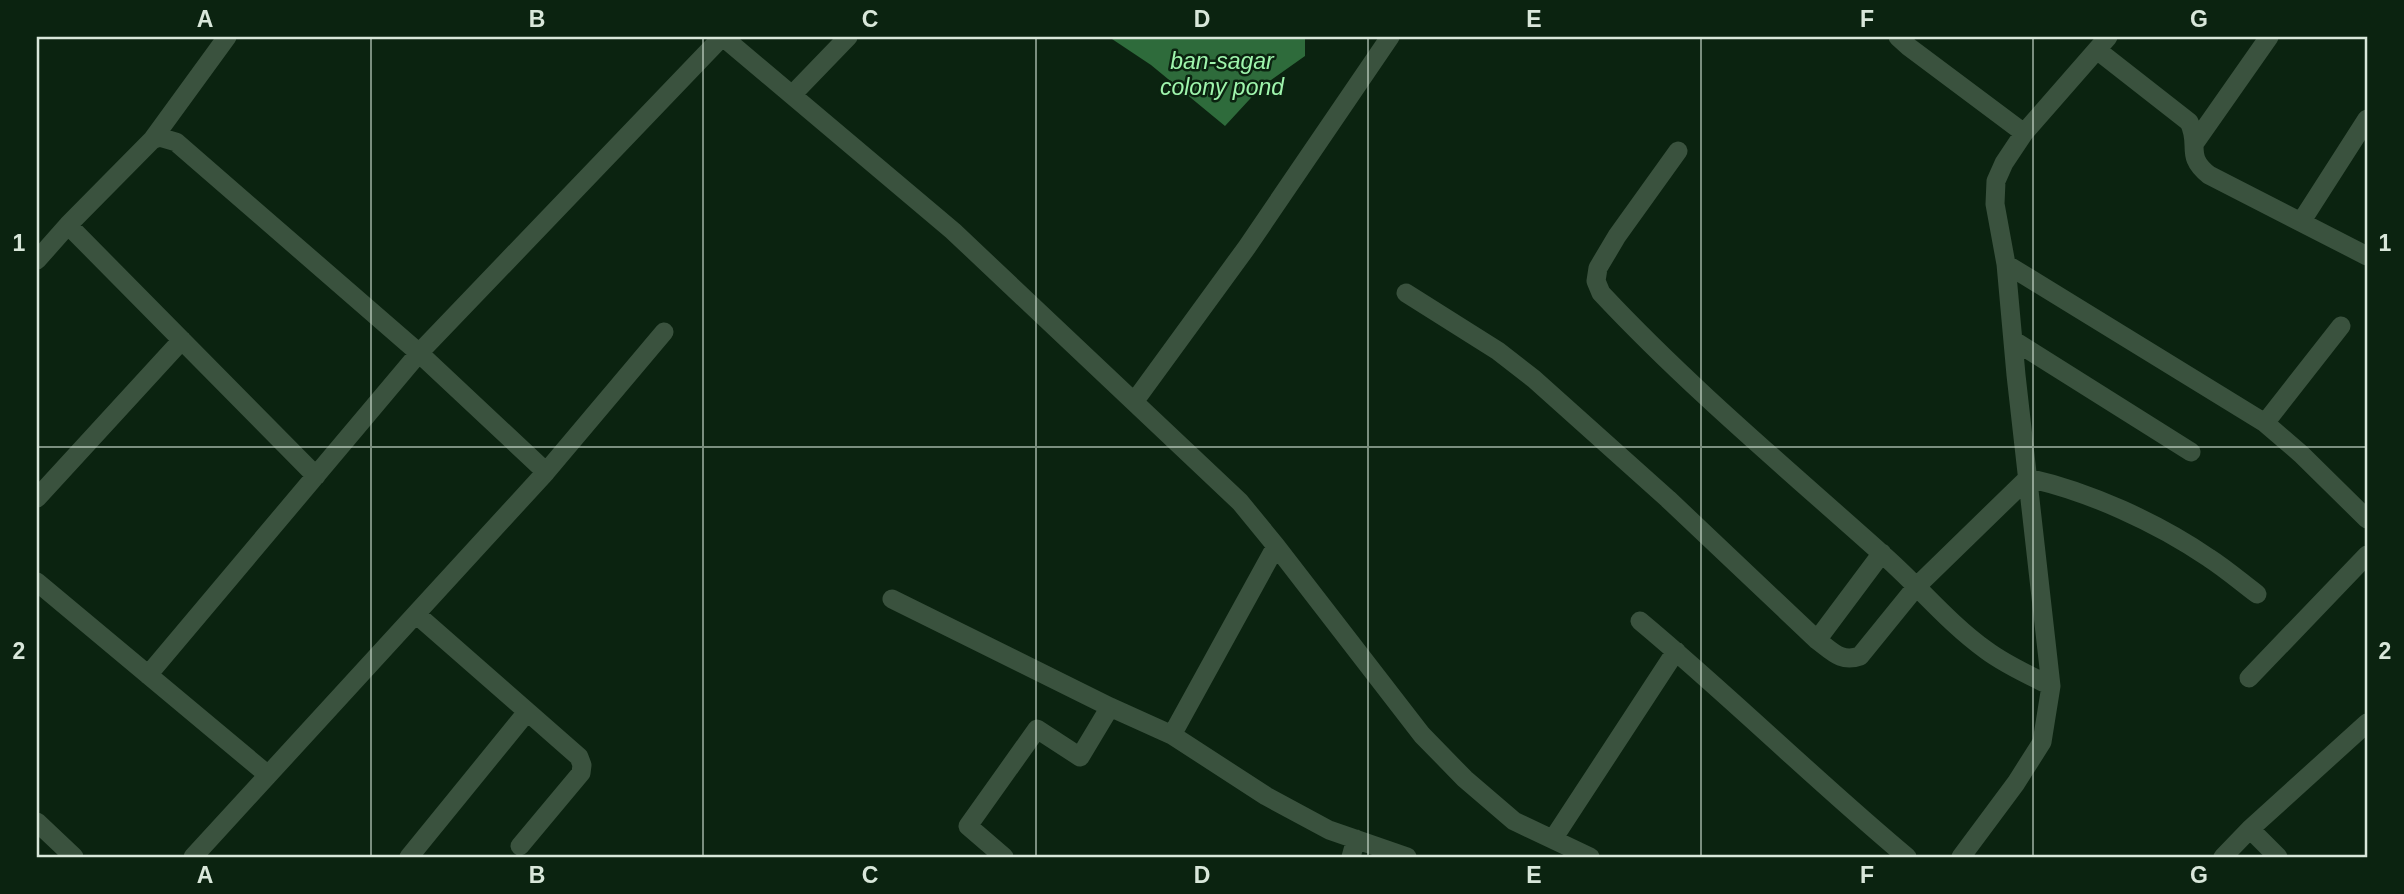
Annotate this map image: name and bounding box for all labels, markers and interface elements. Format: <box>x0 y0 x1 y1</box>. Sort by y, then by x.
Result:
text: A <box>197 6 213 32</box>
text: B <box>529 6 545 32</box>
text: C <box>862 6 878 32</box>
text: D <box>1194 6 1210 32</box>
text: E <box>1526 6 1542 32</box>
text: F <box>1860 6 1874 32</box>
text: G <box>2190 6 2208 32</box>
water label: ban-sagar colony pond <box>1160 48 1285 100</box>
text: 1 <box>13 230 26 256</box>
text: 1 <box>2379 230 2392 256</box>
text: 2 <box>13 638 25 664</box>
text: 2 <box>2379 638 2391 664</box>
text: A <box>197 862 213 888</box>
text: B <box>529 862 545 888</box>
text: C <box>862 862 878 888</box>
text: D <box>1194 862 1210 888</box>
text: E <box>1526 862 1542 888</box>
text: F <box>1860 862 1874 888</box>
text: G <box>2190 862 2208 888</box>

